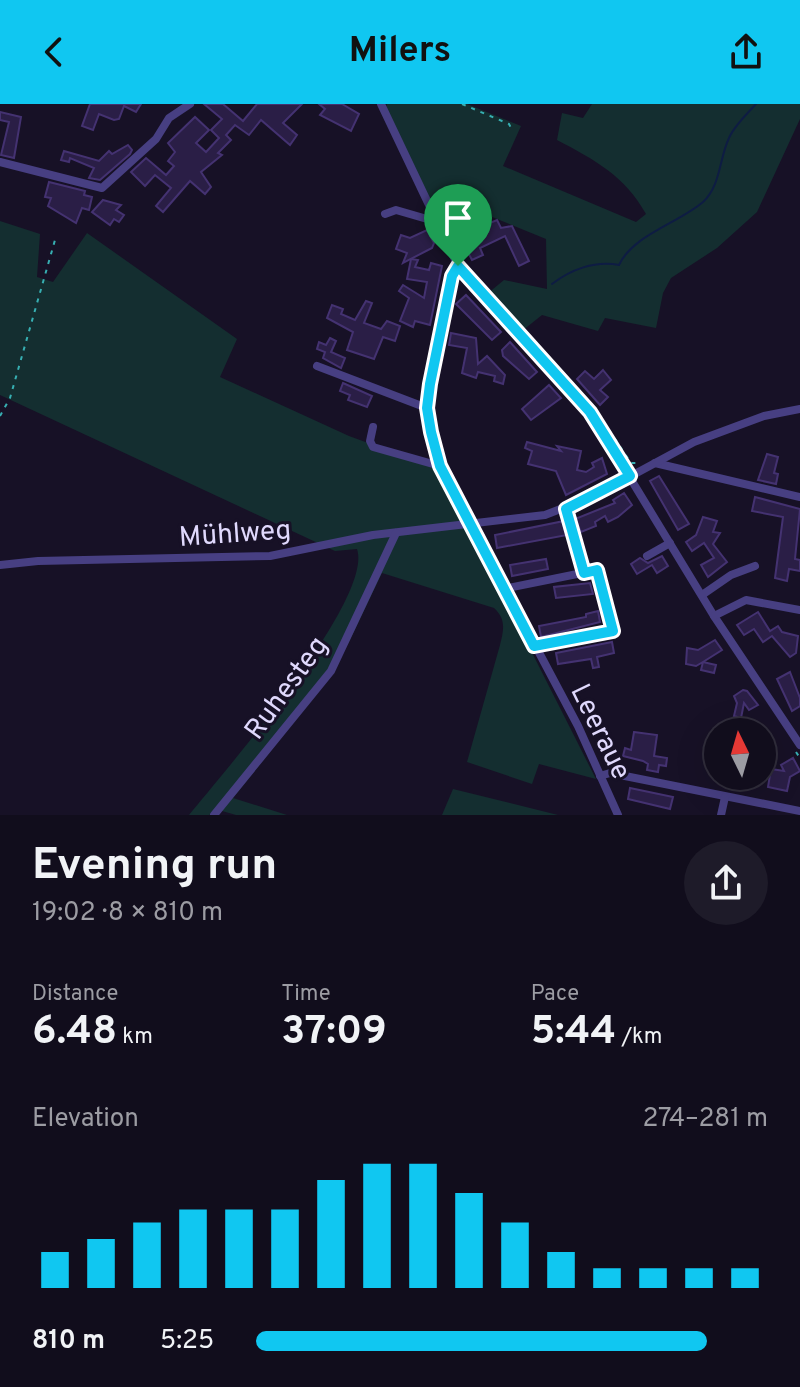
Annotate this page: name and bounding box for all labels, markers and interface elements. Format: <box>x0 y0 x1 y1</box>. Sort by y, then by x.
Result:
text: Milers <box>349 29 451 75</box>
icon: back <box>32 30 76 74</box>
icon: share <box>724 30 768 74</box>
pin <box>424 184 492 266</box>
icon: arrive <box>436 196 480 240</box>
street label: Mühlweg <box>178 513 293 557</box>
street label: Ruhesteg <box>238 630 337 748</box>
street label: Leeraue <box>561 678 638 786</box>
north arrow <box>704 718 776 790</box>
map controls <box>704 718 776 790</box>
text: Evening run <box>32 839 277 895</box>
button: share <box>684 841 768 925</box>
text: 19:02 · 8 × 810 m <box>32 897 223 930</box>
text: Distance <box>32 981 118 1008</box>
text: Time <box>281 981 331 1008</box>
text: Pace <box>531 981 579 1008</box>
text: 6.48 <box>32 1008 117 1058</box>
text: 37:09 <box>281 1008 387 1058</box>
text: 5:44 <box>531 1008 616 1058</box>
text: km <box>117 1024 153 1051</box>
text: /km <box>616 1024 662 1051</box>
text: Elevation <box>32 1103 139 1136</box>
text: 274–281 m <box>642 1103 768 1136</box>
text: 810 m <box>32 1325 105 1358</box>
text: 5:25 <box>160 1325 214 1358</box>

